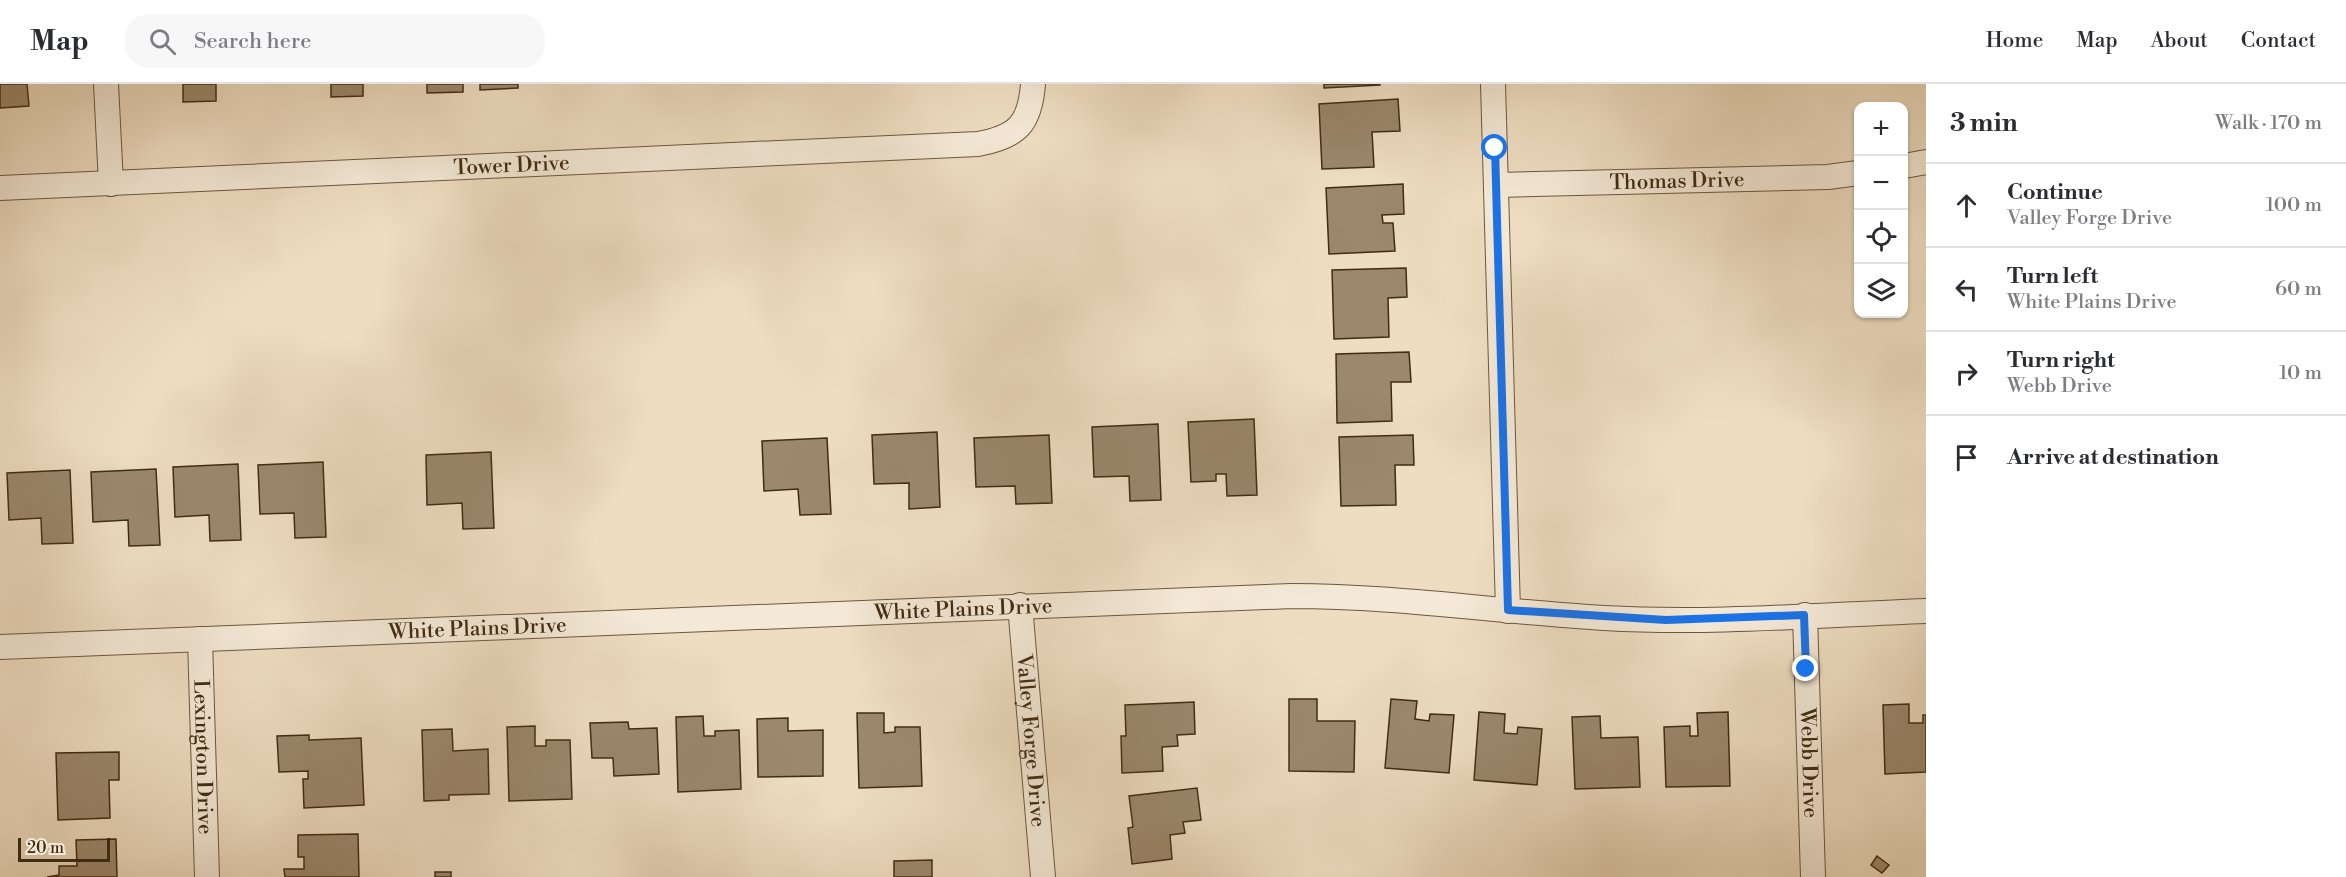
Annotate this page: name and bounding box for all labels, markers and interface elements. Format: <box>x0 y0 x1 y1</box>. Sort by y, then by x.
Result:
search box <box>125 14 545 68</box>
text: Map <box>30 24 89 59</box>
icon: search <box>146 25 179 58</box>
text: Search here <box>194 28 311 55</box>
text: Home <box>1986 28 2043 54</box>
text: Map <box>2076 28 2118 54</box>
text: About <box>2151 28 2208 54</box>
text: Contact <box>2241 28 2316 54</box>
map controls <box>1854 102 1908 318</box>
button: + <box>1854 102 1908 156</box>
text: 3 min <box>1950 107 2018 139</box>
text: Walk · 170 m <box>2215 111 2322 136</box>
route start <box>1481 134 1507 160</box>
street label: Tower Drive <box>453 150 570 182</box>
button: − <box>1854 156 1908 210</box>
street label: Thomas Drive <box>1609 167 1745 196</box>
text: Continue <box>2007 179 2103 206</box>
icon: ahead <box>1950 189 1983 222</box>
text: 100 m <box>2266 193 2322 218</box>
text: Valley Forge Drive <box>2007 206 2172 231</box>
button: locate <box>1854 210 1908 264</box>
text: Turn left <box>2007 263 2098 290</box>
button: layers <box>1854 264 1908 318</box>
icon: left <box>1950 273 1983 306</box>
text: 60 m <box>2275 277 2322 302</box>
text: White Plains Drive <box>2007 290 2177 315</box>
text: Turn right <box>2007 347 2115 374</box>
icon: right <box>1950 357 1983 390</box>
text: 10 m <box>2279 361 2322 386</box>
text: Webb Drive <box>2007 374 2112 399</box>
icon: arrive <box>1950 441 1983 474</box>
text: Arrive at destination <box>2007 444 2219 471</box>
street label: White Plains Drive <box>873 593 1053 627</box>
street label: White Plains Drive <box>387 613 567 646</box>
street label: Valley Forge Drive <box>1010 652 1051 828</box>
route end <box>1792 655 1818 681</box>
street label: Lexington Drive <box>187 679 218 835</box>
street label: Webb Drive <box>1794 707 1823 818</box>
scale bar <box>18 835 110 862</box>
text: 20 m <box>27 838 64 858</box>

